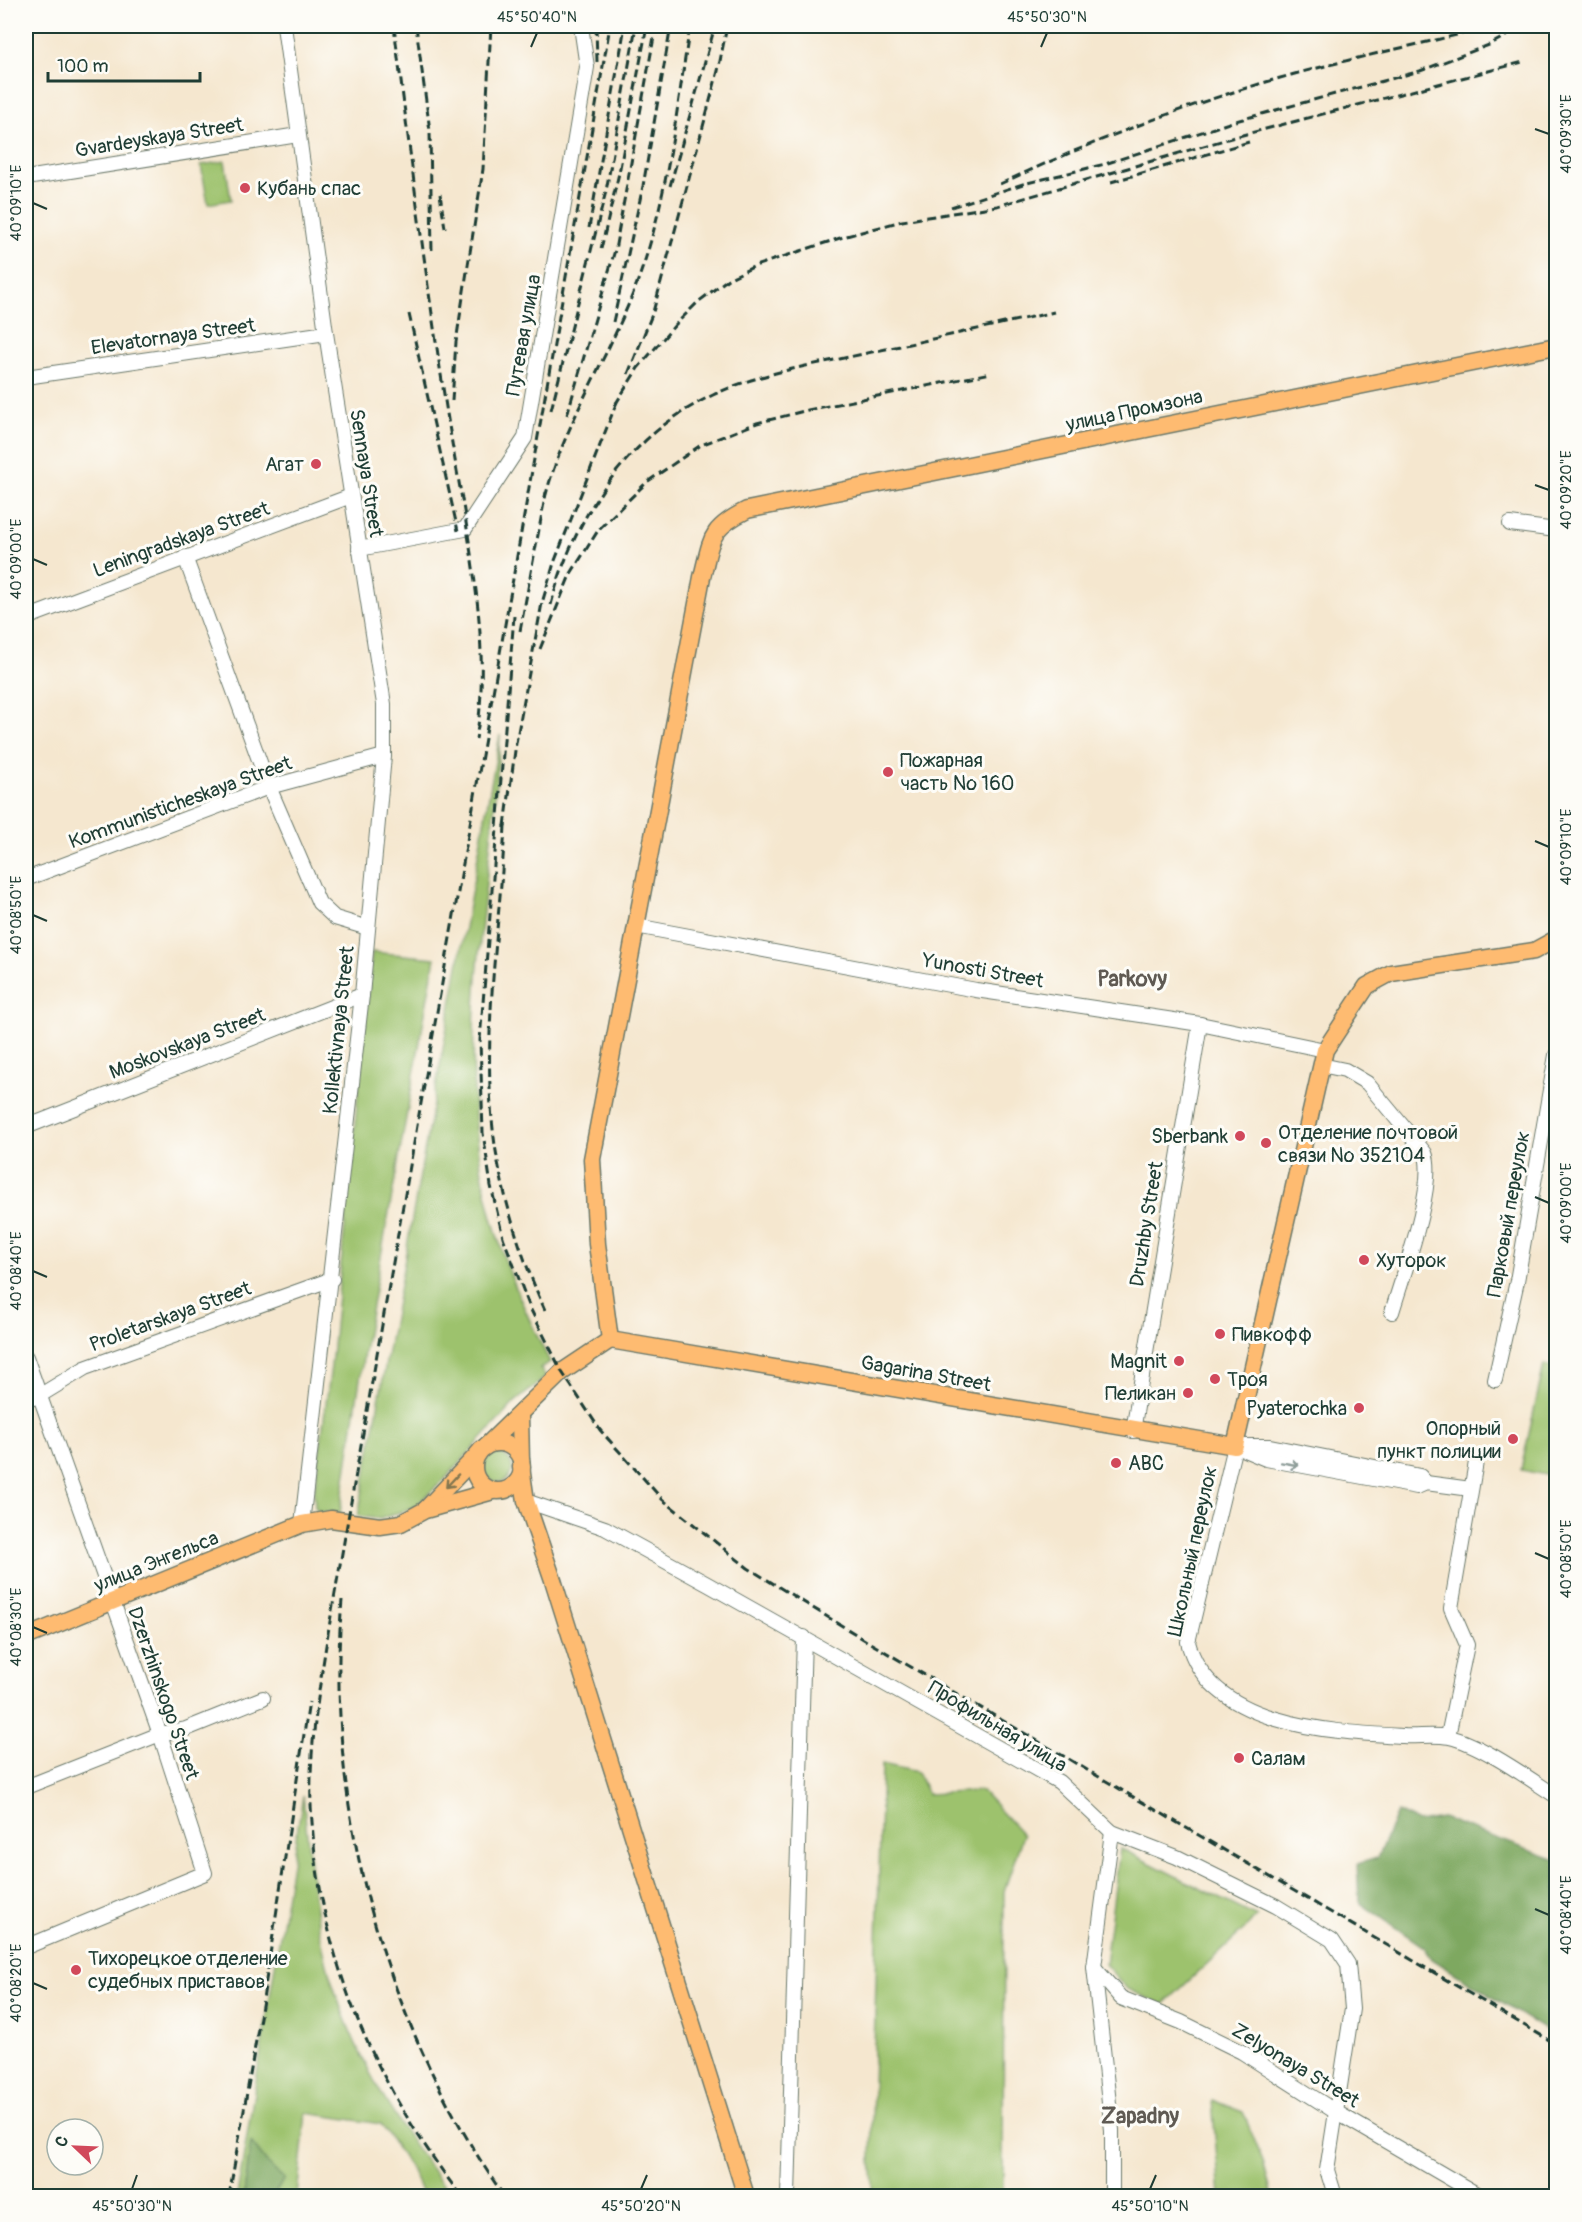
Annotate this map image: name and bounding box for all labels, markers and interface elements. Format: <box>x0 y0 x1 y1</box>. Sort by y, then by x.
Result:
text: 45°50'40"N <box>497 8 577 27</box>
text: 45°50'30"N <box>1007 8 1087 27</box>
scale bar <box>48 45 200 83</box>
text: 100 m <box>57 55 109 78</box>
text: 40°09'30"E <box>1557 94 1576 173</box>
street label: Gvardeyskaya Street <box>73 112 246 163</box>
text: 40°09'10"E <box>7 165 26 241</box>
place label: Кубань спас <box>257 176 361 201</box>
marker: Кубань спас <box>238 181 252 195</box>
street label: Путевая улица <box>500 272 546 398</box>
street label: Elevatornaya Street <box>89 312 258 360</box>
street label: улица Промзона <box>1062 384 1205 437</box>
street label: Sennaya Street <box>344 407 389 540</box>
text: 40°09'20"E <box>1557 450 1576 529</box>
place label: Агат <box>265 452 304 477</box>
marker: Агат <box>309 457 323 471</box>
street label: Leningradskaya Street <box>89 496 274 583</box>
text: 40°09'00"E <box>7 518 26 599</box>
place label: Пожарная часть № 160 <box>900 748 1014 796</box>
street label: Kommunisticheskaya Street <box>65 750 296 855</box>
marker: Пожарная часть № 160 <box>881 765 895 779</box>
text: 40°09'10"E <box>1557 809 1576 885</box>
text: 40°08'50"E <box>7 876 26 954</box>
street label: Kollektivnaya Street <box>317 944 360 1115</box>
street label: Yunosti Street <box>919 947 1046 994</box>
district label: Parkovy <box>1097 965 1167 993</box>
street label: Moskovskaya Street <box>106 1002 270 1085</box>
place label: Отделение почтовой связи № 352104 <box>1278 1120 1458 1168</box>
place label: Sberbank <box>1151 1124 1229 1149</box>
marker: Sberbank <box>1233 1129 1247 1143</box>
street label: Парковый переулок <box>1482 1129 1535 1299</box>
marker: Отделение почтовой связи № 352104 <box>1259 1136 1273 1150</box>
street label: Druzhby Street <box>1124 1159 1169 1288</box>
text: 40°09'00"E <box>1557 1162 1576 1243</box>
text: 40°08'40"E <box>7 1231 26 1311</box>
place label: Хуторок <box>1376 1248 1447 1273</box>
marker: Хуторок <box>1357 1253 1371 1267</box>
street label: Proletarskaya Street <box>86 1275 255 1357</box>
place label: Пивкофф <box>1232 1322 1312 1347</box>
marker: Пивкофф <box>1213 1327 1227 1341</box>
place label: Magnit <box>1110 1349 1168 1374</box>
street label: Gagarina Street <box>859 1350 994 1397</box>
marker: Magnit <box>1172 1354 1186 1368</box>
place label: Троя <box>1227 1367 1268 1392</box>
marker: Троя <box>1208 1372 1222 1386</box>
place label: Пеликан <box>1105 1381 1176 1406</box>
marker: Пеликан <box>1181 1386 1195 1400</box>
place label: Pyaterochka <box>1246 1396 1347 1421</box>
marker: Pyaterochka <box>1352 1401 1366 1415</box>
place label: Опорный пункт полиции <box>1377 1416 1501 1464</box>
marker: Опорный пункт полиции <box>1506 1432 1520 1446</box>
place label: ABC <box>1128 1451 1164 1476</box>
marker: ABC <box>1109 1456 1123 1470</box>
one-way arrow <box>1280 1458 1300 1469</box>
street label: Школьный переулок <box>1162 1464 1223 1639</box>
one-way arrow <box>446 1473 460 1488</box>
text: 40°08'50"E <box>1557 1520 1576 1598</box>
street label: улица Энгельса <box>89 1525 222 1598</box>
text: 40°08'30"E <box>7 1587 26 1666</box>
street label: Dzerzhinskogo Street <box>122 1603 205 1784</box>
street label: Профильная улица <box>924 1675 1072 1778</box>
place label: Салам <box>1251 1746 1306 1771</box>
marker: Салам <box>1232 1751 1246 1765</box>
text: 40°08'40"E <box>1557 1875 1576 1955</box>
text: 40°08'20"E <box>7 1943 26 2022</box>
place label: Тихорецкое отделение судебных приставов <box>88 1946 288 1994</box>
marker: Тихорецкое отделение судебных приставов <box>69 1963 83 1977</box>
street label: Zelyonaya Street <box>1227 2018 1365 2114</box>
district label: Zapadny <box>1101 2102 1180 2130</box>
north arrow <box>45 2117 105 2177</box>
text: С <box>51 2133 73 2150</box>
text: 45°50'30"N <box>92 2197 172 2216</box>
text: 45°50'20"N <box>601 2197 681 2216</box>
text: 45°50'10"N <box>1111 2197 1189 2216</box>

